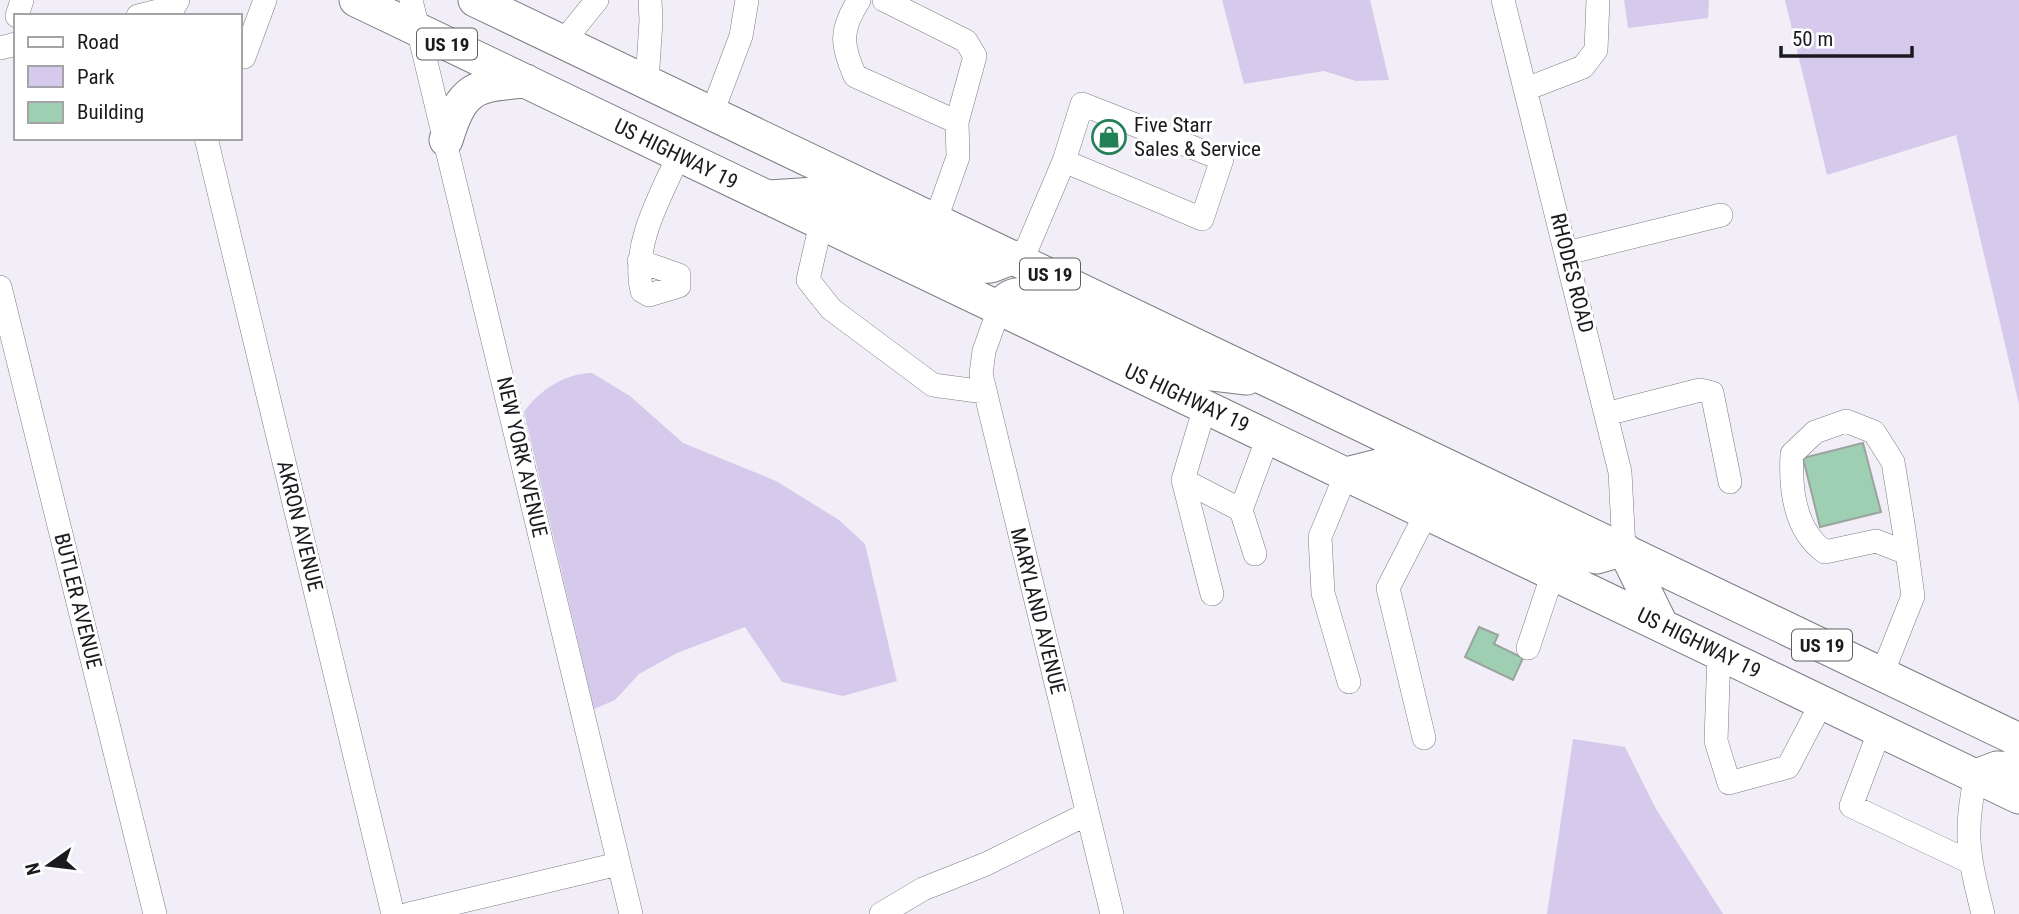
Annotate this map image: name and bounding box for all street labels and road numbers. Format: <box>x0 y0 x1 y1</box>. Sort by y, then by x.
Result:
road number: US 19 <box>417 28 477 60</box>
street label: US HIGHWAY 19 <box>610 114 742 194</box>
street label: RHODES ROAD <box>1546 211 1598 335</box>
road number: US 19 <box>1020 258 1080 290</box>
street label: US HIGHWAY 19 <box>1121 359 1253 437</box>
street label: NEW YORK AVENUE <box>492 375 552 539</box>
street label: AKRON AVENUE <box>272 458 328 594</box>
street label: MARYLAND AVENUE <box>1006 525 1070 697</box>
street label: BUTLER AVENUE <box>50 531 106 671</box>
street label: US HIGHWAY 19 <box>1633 603 1765 683</box>
road number: US 19 <box>1792 630 1852 660</box>

